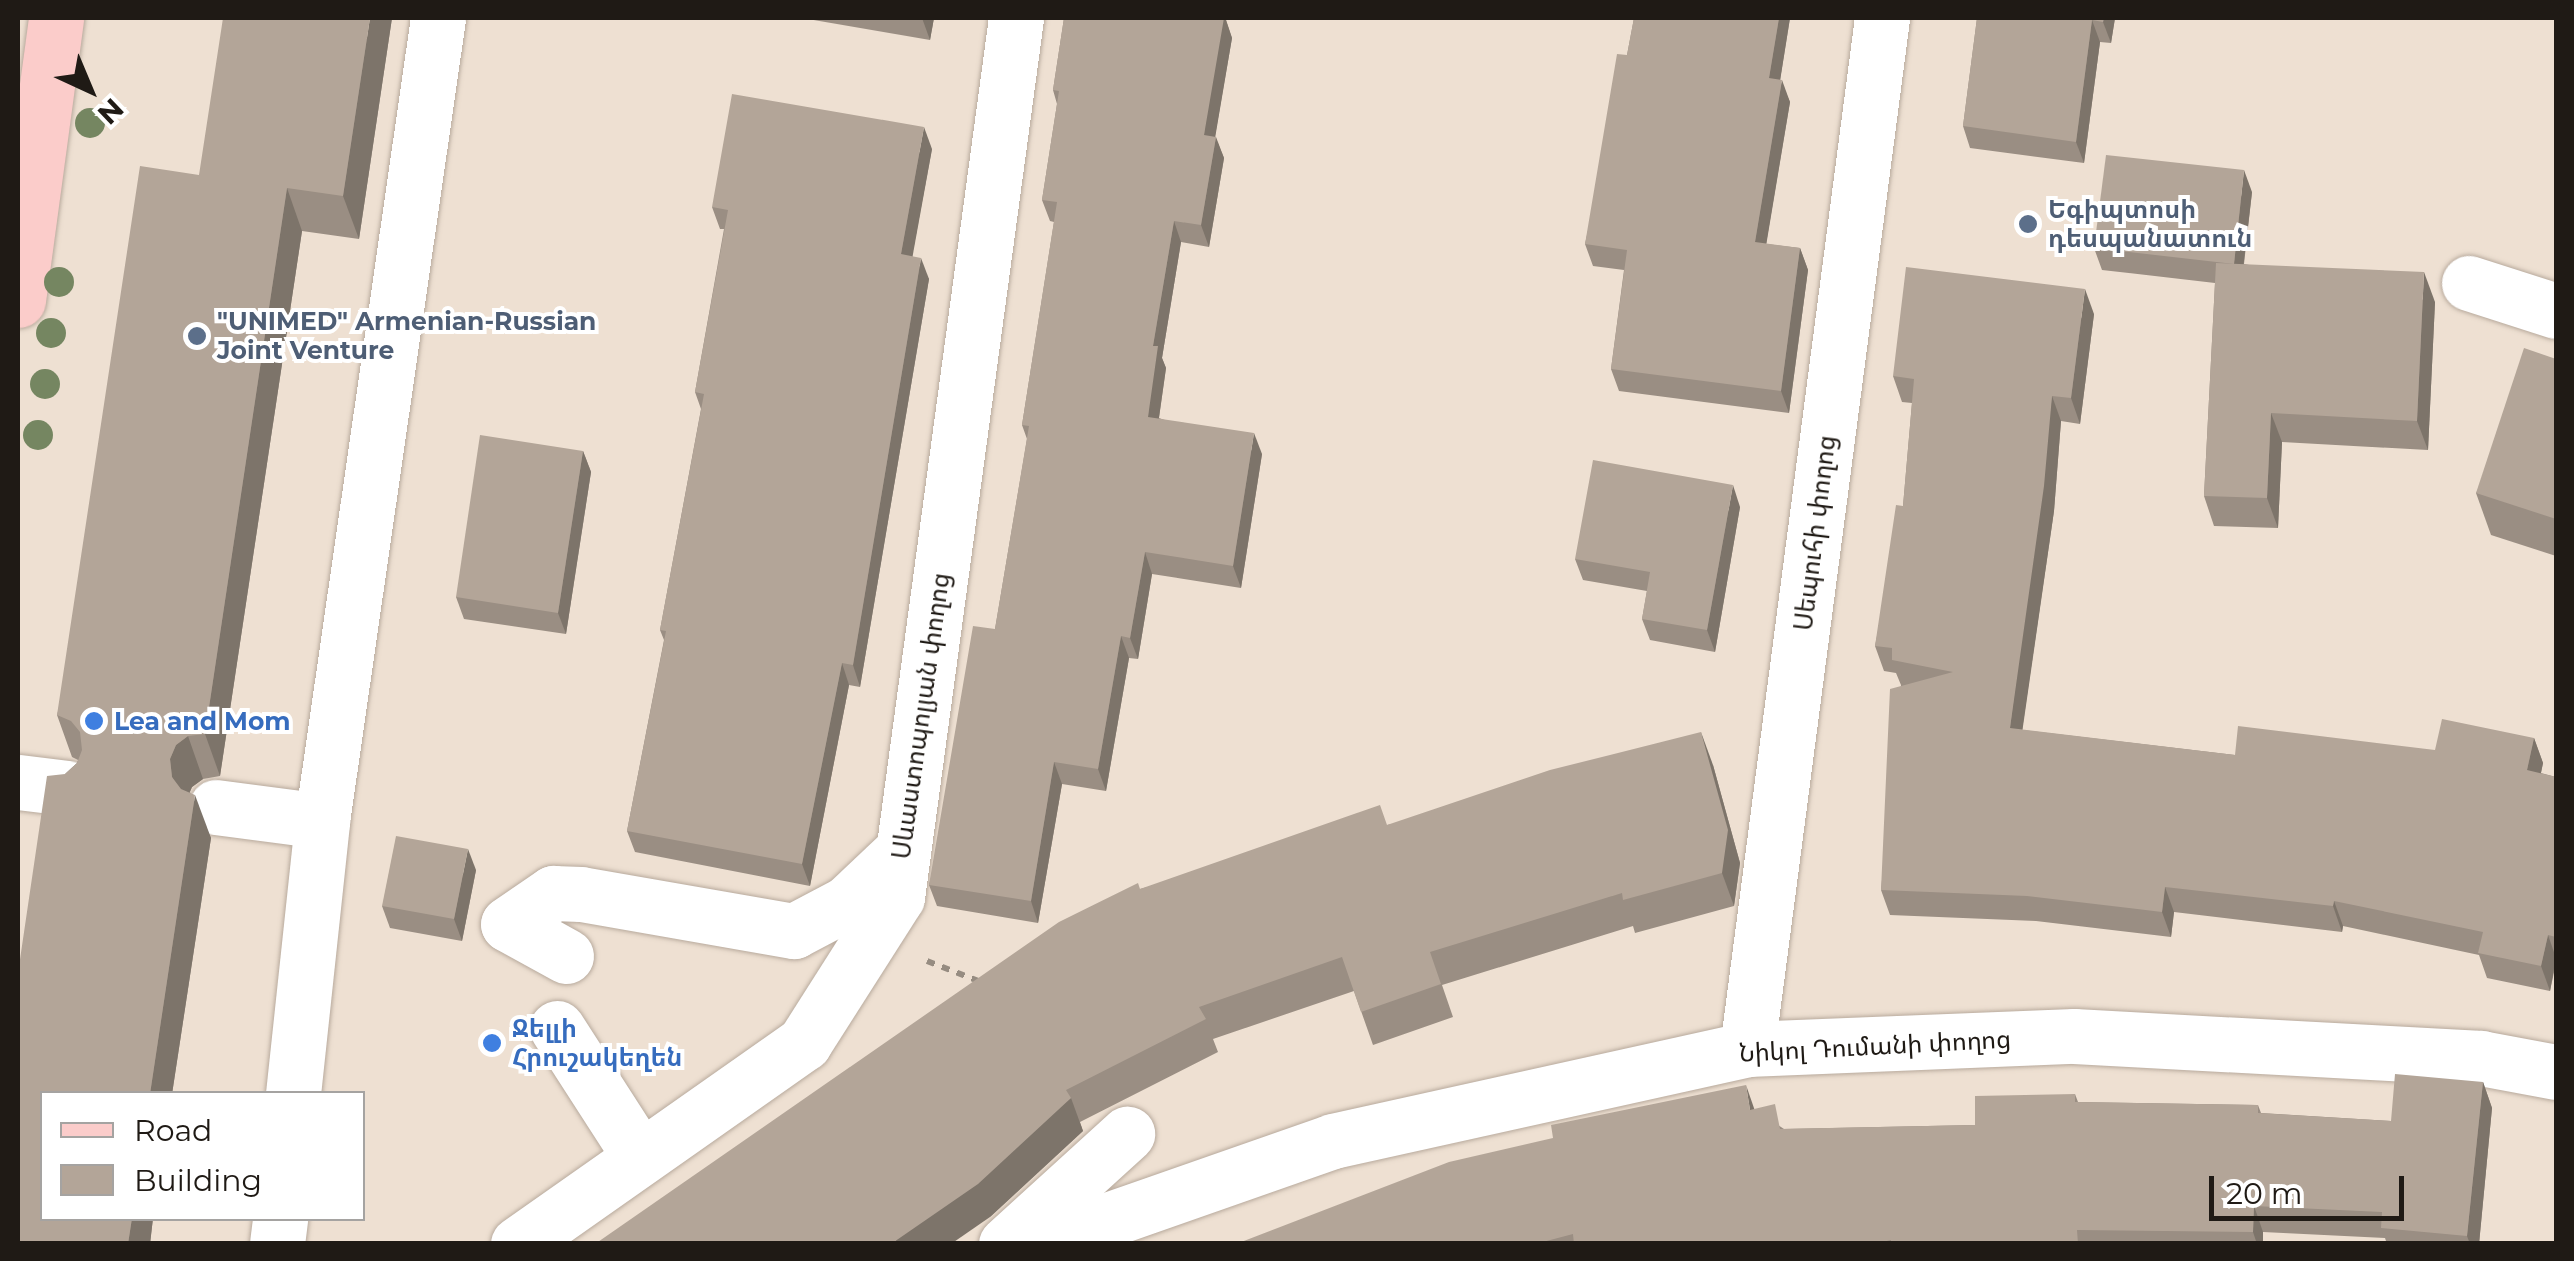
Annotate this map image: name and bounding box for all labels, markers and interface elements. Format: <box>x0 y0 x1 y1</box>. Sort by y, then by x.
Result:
north arrow <box>40 40 140 140</box>
text: N <box>91 91 131 132</box>
place label: Եգիպտոսի դեսպանատուն <box>2048 195 2252 254</box>
marker: Եգիպտոսի դեսպանատուն <box>2017 213 2039 235</box>
place label: "UNIMED" Armenian-Russian Joint Venture <box>217 307 596 366</box>
marker: "UNIMED" Armenian-Russian Joint Venture <box>186 325 208 347</box>
street label: Սեպուհի փողոց <box>1788 434 1842 632</box>
street label: Սևաստոպոլյան փողոց <box>886 571 956 861</box>
place label: Lea and Mom <box>114 706 291 736</box>
marker: Lea and Mom <box>83 710 105 732</box>
place label: Ջելլի Հրուշակեղեն <box>512 1014 682 1073</box>
street label: Նիկոլ Դումանի փողոց <box>1738 1024 2012 1068</box>
marker: Ջելլի Հրուշակեղեն <box>481 1032 503 1054</box>
legend <box>40 1091 365 1221</box>
text: Road <box>134 1112 212 1149</box>
scale bar <box>2214 1156 2409 1218</box>
text: Building <box>134 1162 262 1199</box>
text: 20 m <box>2226 1175 2303 1212</box>

